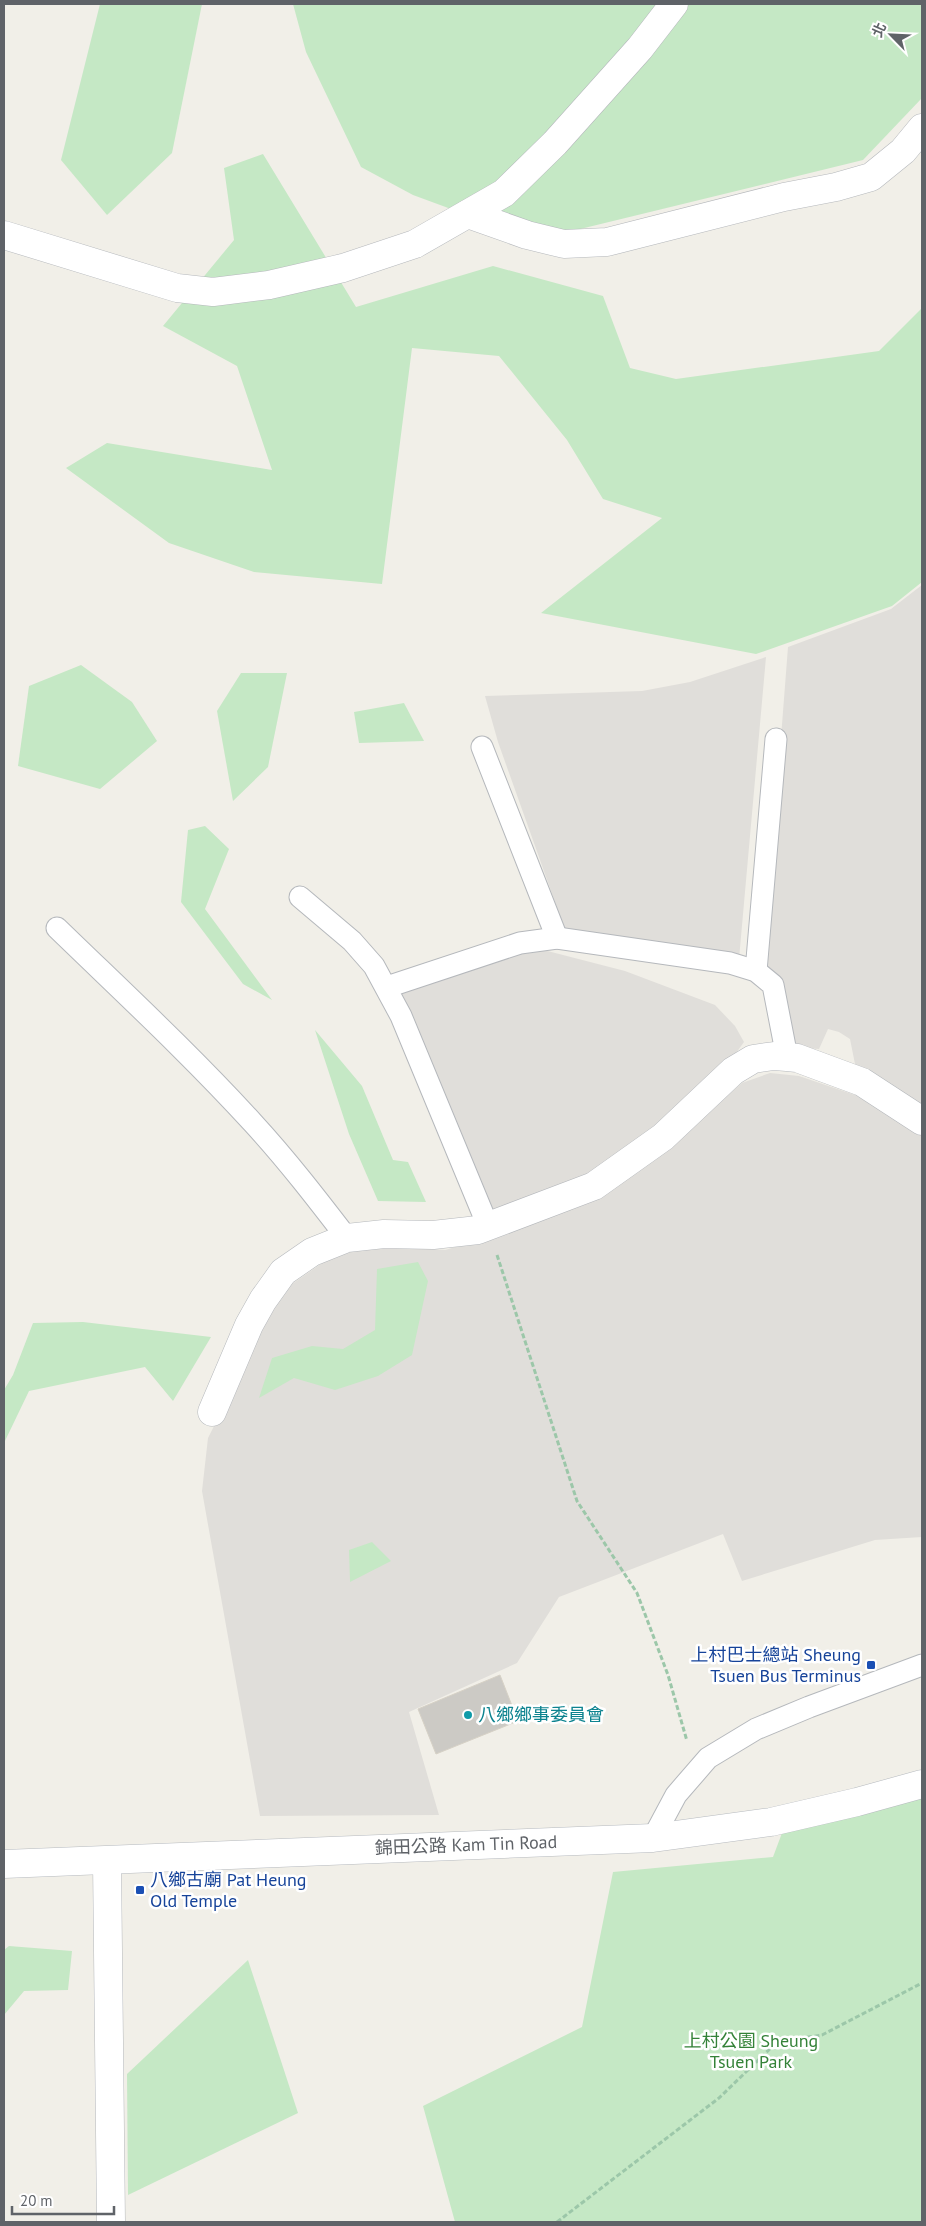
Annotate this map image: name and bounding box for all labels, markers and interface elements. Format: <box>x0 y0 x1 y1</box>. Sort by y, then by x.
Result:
north arrow <box>866 10 916 60</box>
text: 北 <box>868 20 890 40</box>
place label: 上村巴士總站 Sheung Tsuen Bus Terminus <box>690 1643 861 1687</box>
marker: 上村巴士總站 Sheung Tsuen Bus Terminus <box>865 1659 877 1671</box>
place label: 八鄉鄉事委員會 <box>478 1703 604 1726</box>
marker: 八鄉鄉事委員會 <box>462 1709 474 1721</box>
street label: 錦田公路 Kam Tin Road <box>374 1830 558 1859</box>
place label: 八鄉古廟 Pat Heung Old Temple <box>150 1868 307 1912</box>
marker: 八鄉古廟 Pat Heung Old Temple <box>134 1884 146 1896</box>
park label: 上村公園 Sheung Tsuen Park <box>684 2029 818 2073</box>
scale bar <box>12 2184 115 2216</box>
text: 20 m <box>20 2191 53 2210</box>

